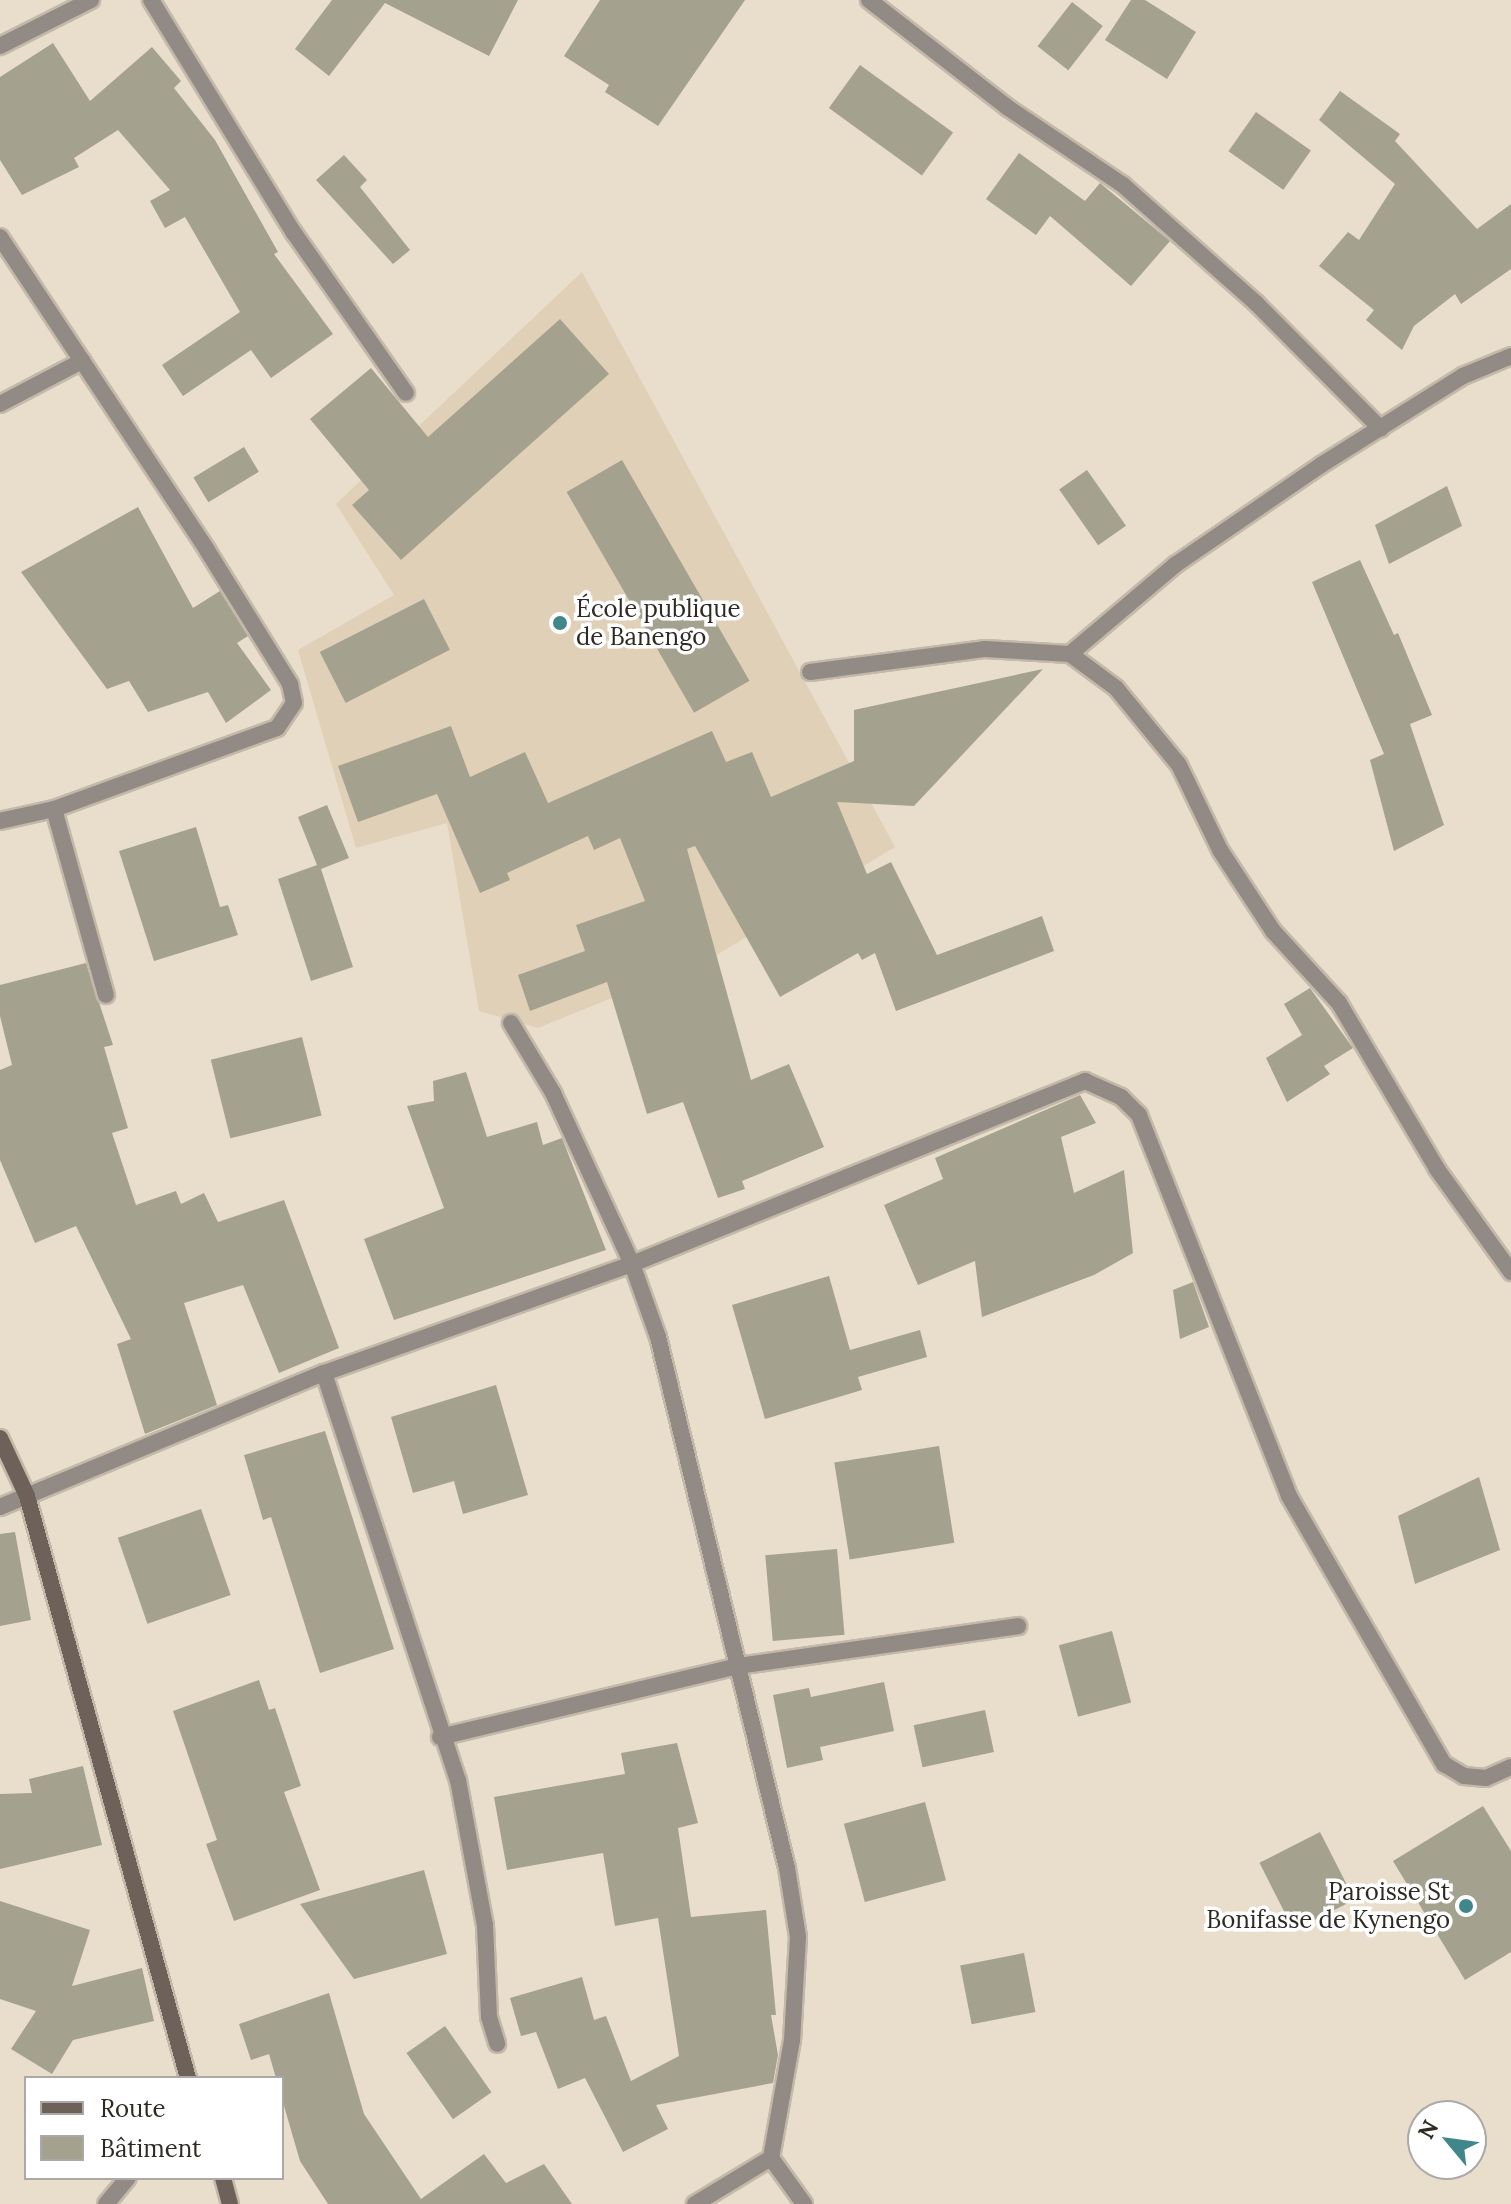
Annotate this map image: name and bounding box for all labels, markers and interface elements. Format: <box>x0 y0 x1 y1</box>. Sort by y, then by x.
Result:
place label: École publique de Banengo <box>576 595 741 651</box>
marker: École publique de Banengo <box>551 614 569 632</box>
place label: Paroisse St Bonifasse de Kynengo <box>1206 1878 1450 1934</box>
marker: Paroisse St Bonifasse de Kynengo <box>1457 1897 1475 1915</box>
legend <box>24 2076 284 2180</box>
text: Route <box>100 2093 166 2124</box>
north arrow <box>1407 2100 1487 2180</box>
text: N <box>1411 2115 1444 2144</box>
text: Bâtiment <box>100 2133 201 2164</box>

